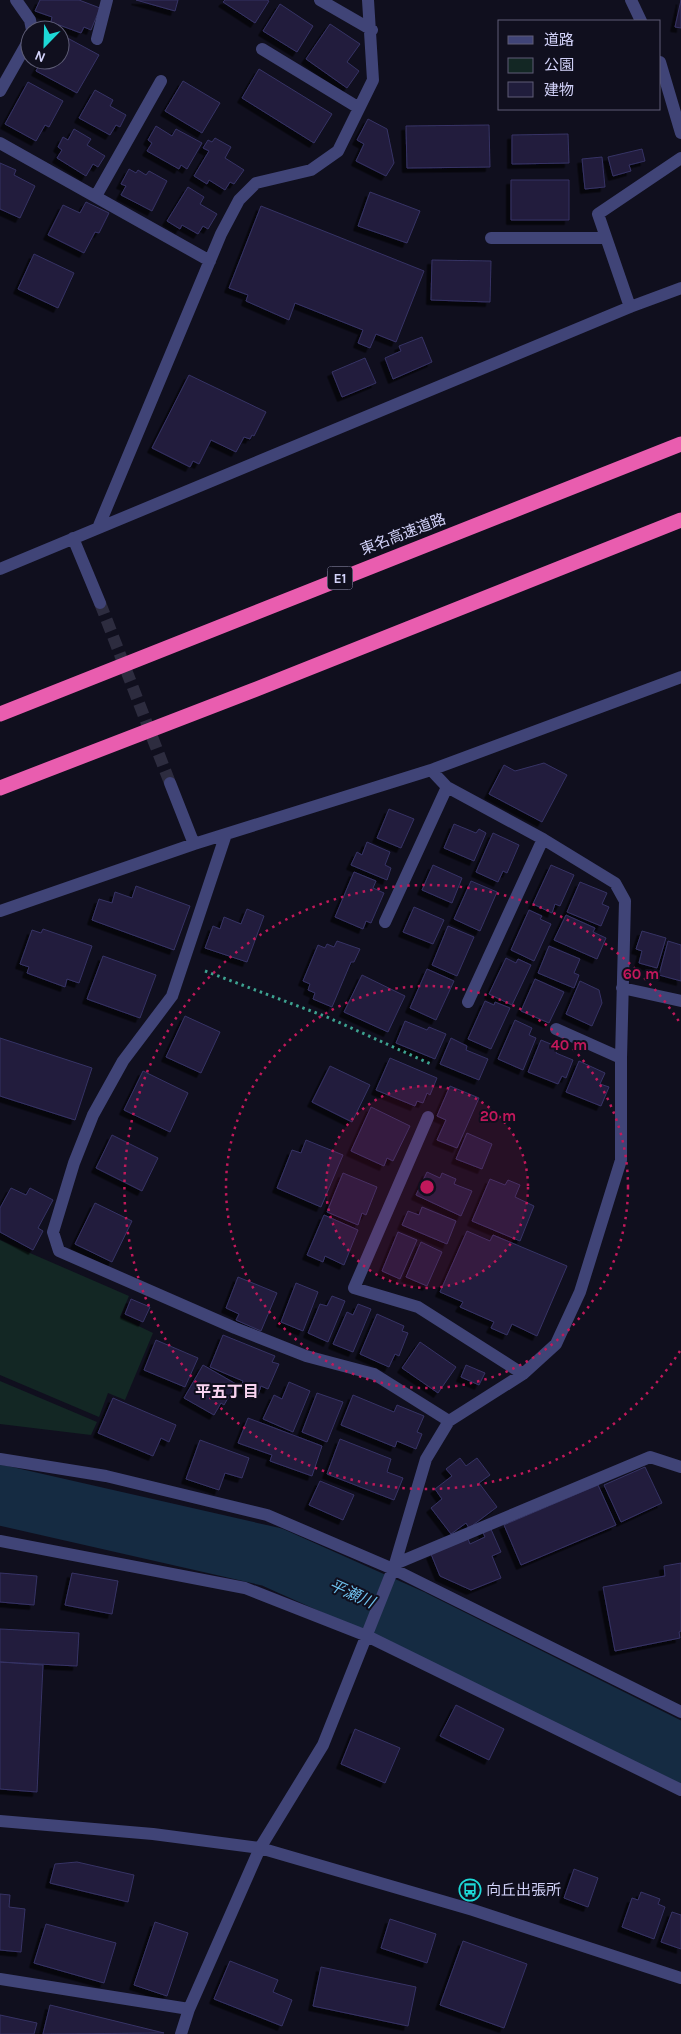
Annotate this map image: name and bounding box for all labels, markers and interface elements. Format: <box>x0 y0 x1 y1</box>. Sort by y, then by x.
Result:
north arrow <box>20 20 70 70</box>
legend <box>498 20 661 110</box>
text: 道路 <box>544 31 574 49</box>
text: N <box>32 47 48 66</box>
text: 公園 <box>544 56 574 74</box>
text: 建物 <box>544 81 574 99</box>
street label: 東名高速道路 <box>358 509 448 559</box>
road number: E1 <box>328 566 352 590</box>
text: 60 m <box>623 965 659 983</box>
text: 40 m <box>551 1036 587 1054</box>
text: 20 m <box>480 1107 516 1125</box>
centre of rings <box>418 1178 436 1196</box>
district label: 平五丁目 <box>195 1382 259 1401</box>
water label: 平瀬川 <box>326 1575 379 1613</box>
bus stop icon: 向丘出張所 <box>458 1878 482 1902</box>
place label: 向丘出張所 <box>486 1881 561 1899</box>

